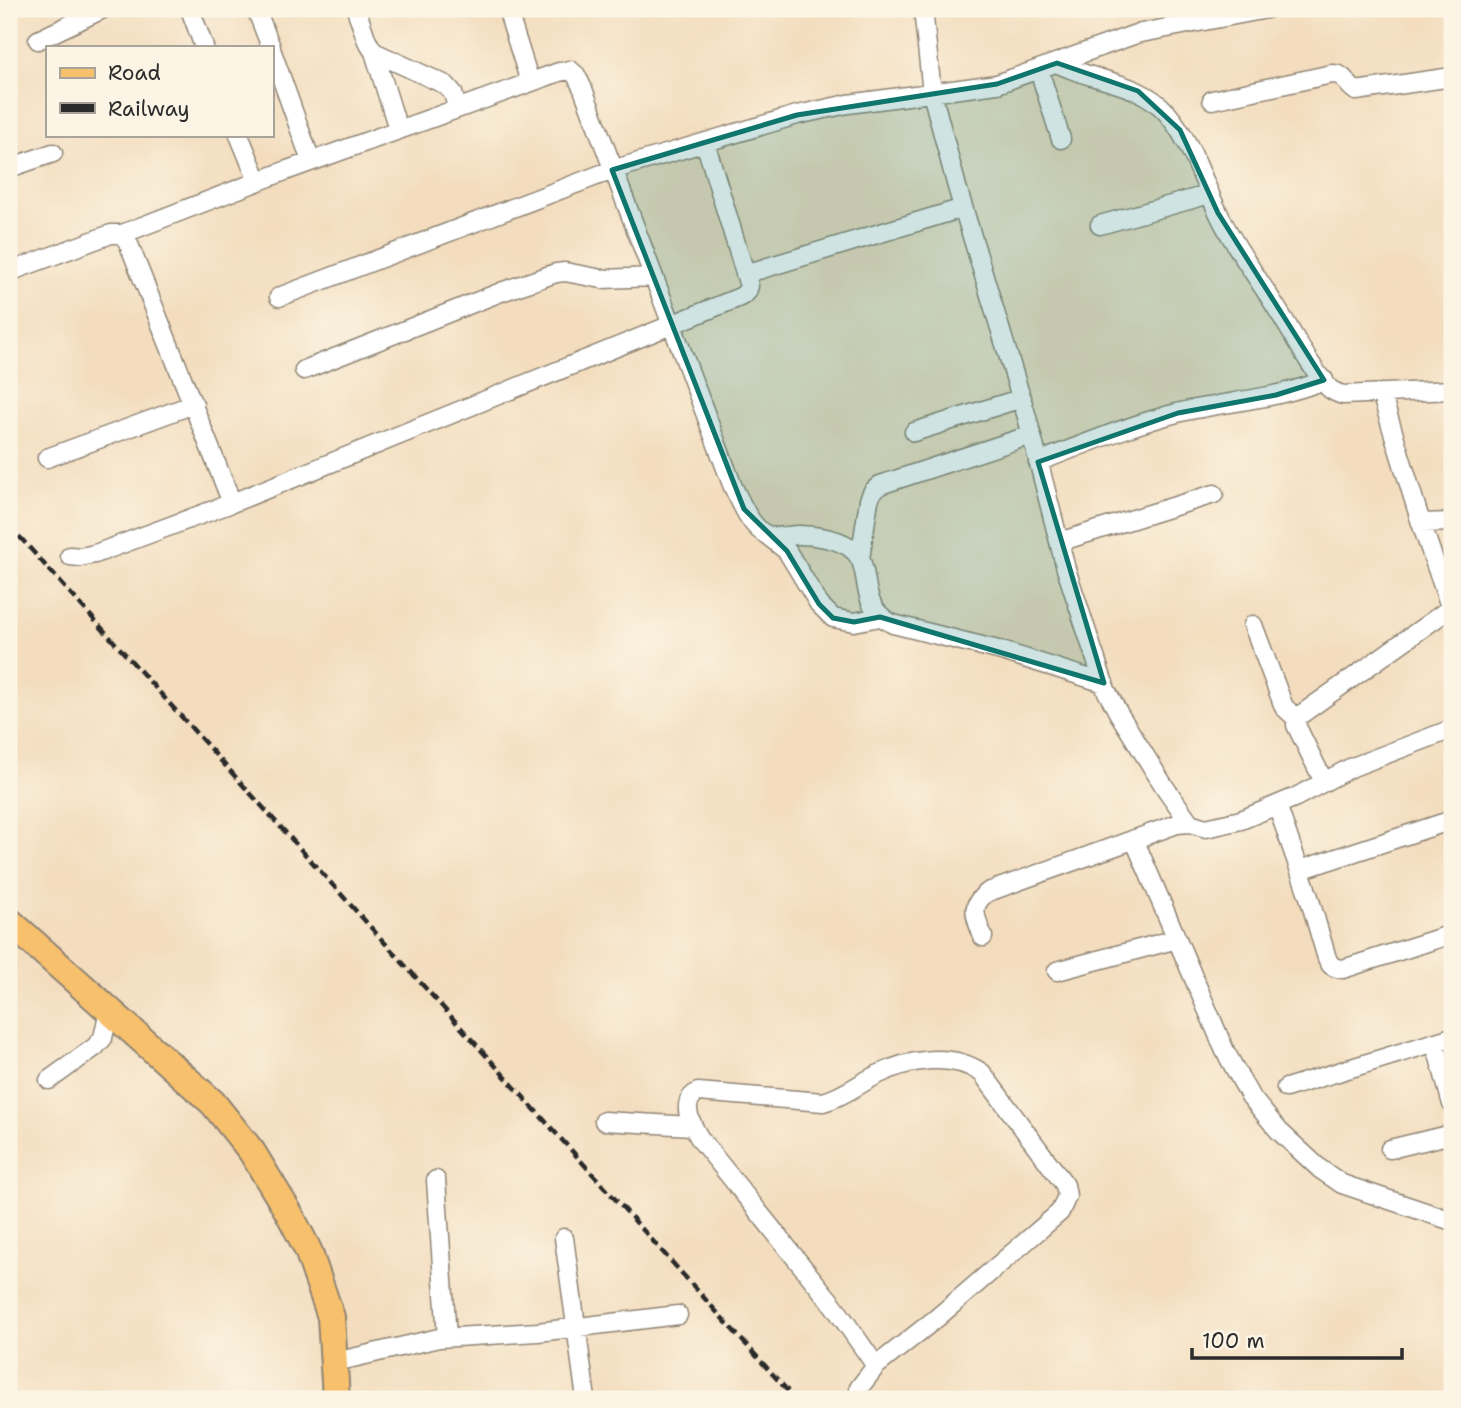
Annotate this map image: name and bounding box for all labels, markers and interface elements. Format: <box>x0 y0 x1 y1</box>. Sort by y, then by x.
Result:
legend <box>46 46 273 136</box>
text: Road <box>108 59 161 87</box>
text: Railway <box>108 95 190 123</box>
scale bar <box>1192 1317 1402 1361</box>
text: 100 m <box>1202 1327 1265 1355</box>

